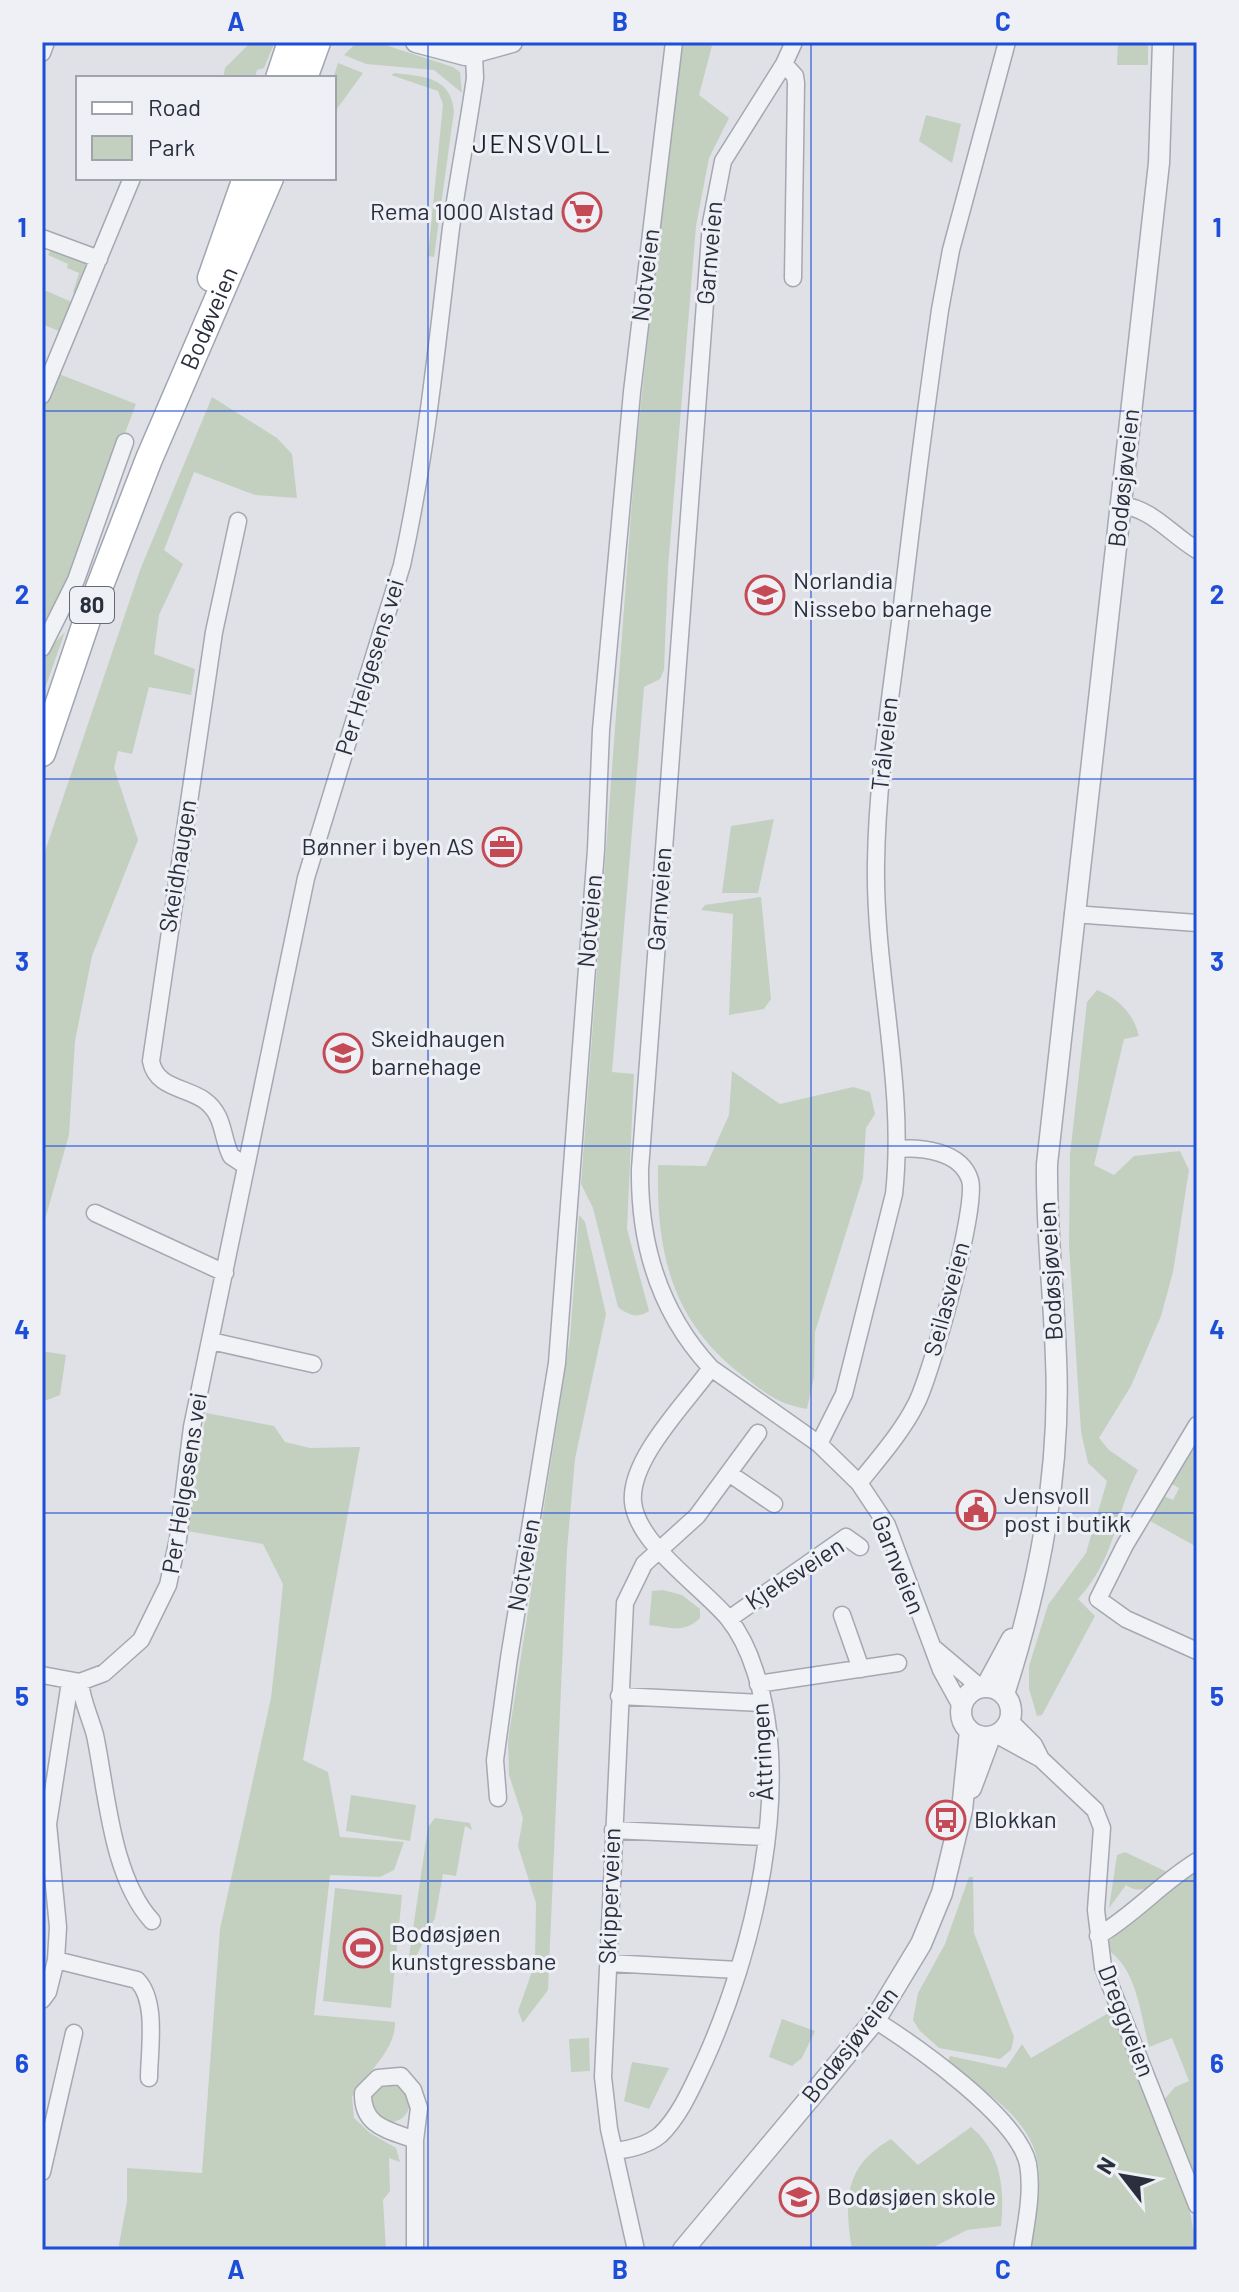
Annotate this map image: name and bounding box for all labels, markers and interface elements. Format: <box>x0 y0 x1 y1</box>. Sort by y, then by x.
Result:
text: A <box>227 5 245 36</box>
text: B <box>612 5 628 36</box>
text: C <box>995 5 1011 36</box>
legend <box>76 76 336 180</box>
text: Road <box>148 92 201 121</box>
district label: JENSVOLL <box>472 127 612 158</box>
text: Park <box>148 132 195 161</box>
supermarket icon: Rema 1000 Alstad <box>561 191 603 233</box>
place label: Rema 1000 Alstad <box>370 196 554 225</box>
street label: Garnveien <box>690 200 727 306</box>
text: 1 <box>17 211 27 242</box>
text: 1 <box>1212 211 1222 242</box>
street label: Notveien <box>624 227 665 323</box>
street label: Bodøveien <box>173 262 243 374</box>
street label: Bodøsjøveien <box>1101 407 1144 549</box>
place label: Norlandia Nissebo barnehage <box>793 565 992 622</box>
school or university icon: Norlandia Nissebo barnehage <box>744 574 786 616</box>
street label: Per Helgesens vei <box>328 575 409 758</box>
text: 2 <box>15 578 29 609</box>
text: 2 <box>1210 578 1224 609</box>
road number: 80 <box>70 587 114 623</box>
street label: Trålveien <box>864 695 903 792</box>
street label: Skeidhaugen <box>152 797 201 934</box>
office icon: Bønner i byen AS <box>481 826 523 868</box>
place label: Bønner i byen AS <box>302 831 474 860</box>
street label: Garnveien <box>640 846 677 952</box>
street label: Notveien <box>570 873 607 969</box>
text: 3 <box>15 945 29 976</box>
text: 3 <box>1210 945 1224 976</box>
place label: Skeidhaugen barnehage <box>371 1023 505 1080</box>
school or university icon: Skeidhaugen barnehage <box>322 1032 364 1074</box>
street label: Bodøsjøveien <box>1031 1201 1068 1341</box>
street label: Seilasveien <box>916 1238 975 1359</box>
text: 4 <box>14 1313 30 1344</box>
text: 4 <box>1209 1313 1225 1344</box>
street label: Per Helgesens vei <box>155 1390 212 1575</box>
place label: Jensvoll post i butikk <box>1004 1480 1131 1537</box>
public building icon: Jensvoll post i butikk <box>955 1489 997 1531</box>
street label: Garnveien <box>866 1511 932 1618</box>
street label: Notveien <box>500 1516 545 1613</box>
street label: Kjeksveien <box>739 1530 849 1615</box>
text: 5 <box>15 1680 29 1711</box>
text: 5 <box>1210 1680 1224 1711</box>
street label: Åttringen <box>744 1702 779 1802</box>
bus stop icon: Blokkan <box>925 1799 967 1841</box>
place label: Blokkan <box>974 1804 1057 1833</box>
street label: Skipperveien <box>592 1827 625 1965</box>
place label: Bodøsjøen kunstgressbane <box>391 1918 557 1975</box>
sports icon: Bodøsjøen kunstgressbane <box>342 1927 384 1969</box>
street label: Dreggveien <box>1093 1960 1162 2081</box>
street label: Bodøsjøveien <box>795 1980 903 2108</box>
text: 6 <box>15 2047 29 2078</box>
text: 6 <box>1210 2047 1224 2078</box>
north arrow <box>1083 2136 1163 2216</box>
text: N <box>1090 2152 1120 2178</box>
school or university icon: Bodøsjøen skole <box>778 2176 820 2218</box>
place label: Bodøsjøen skole <box>827 2181 996 2210</box>
text: A <box>227 2253 245 2284</box>
text: B <box>612 2253 628 2284</box>
text: C <box>995 2253 1011 2284</box>

